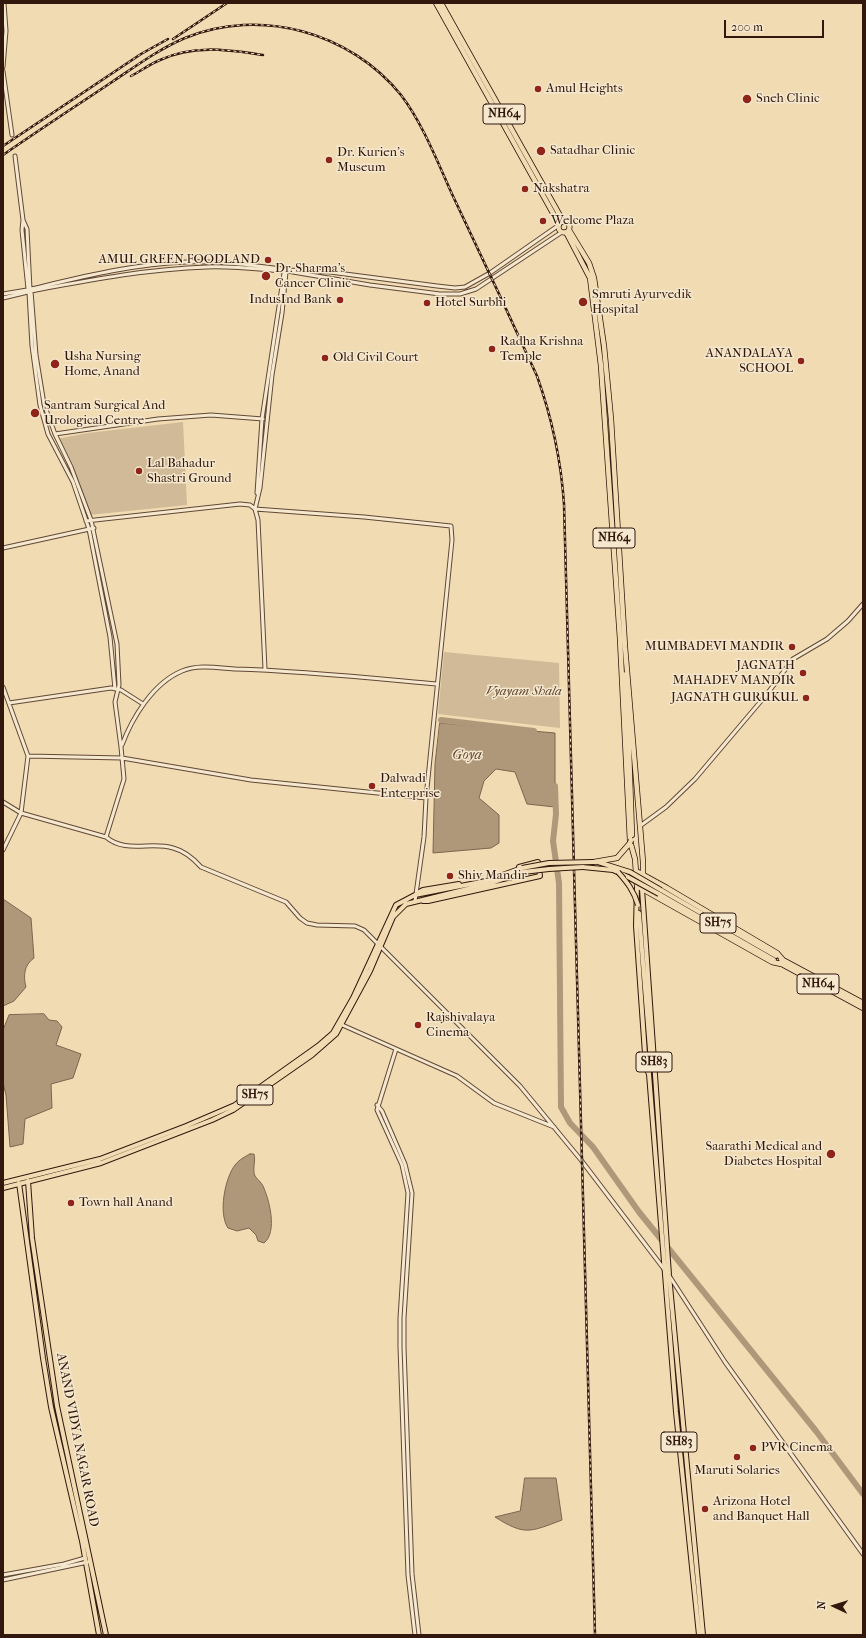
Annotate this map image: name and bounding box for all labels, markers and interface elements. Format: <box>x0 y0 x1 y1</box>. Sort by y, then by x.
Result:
scale bar <box>726 12 826 38</box>
text: 200 m <box>731 20 763 34</box>
place label: Amul Heights <box>546 81 623 97</box>
marker: Amul Heights <box>533 84 543 94</box>
place label: Sneh Clinic <box>756 91 820 107</box>
marker: Sneh Clinic <box>741 93 753 105</box>
road number: NH64 <box>483 104 525 124</box>
place label: Satadhar Clinic <box>550 143 635 159</box>
place label: Dr. Kurien's Museum <box>337 145 405 176</box>
marker: Satadhar Clinic <box>535 145 547 157</box>
marker: Dr. Kurien's Museum <box>324 155 334 165</box>
place label: Nakshatra <box>533 181 589 197</box>
marker: Nakshatra <box>520 184 530 194</box>
place label: Welcome Plaza <box>551 213 634 229</box>
marker: Welcome Plaza <box>538 216 548 226</box>
place label: AMUL GREEN FOODLAND <box>98 252 260 268</box>
marker: AMUL GREEN FOODLAND <box>263 255 273 265</box>
place label: Dr. Sharma's Cancer Clinic <box>275 261 351 292</box>
marker: Dr. Sharma's Cancer Clinic <box>260 270 272 282</box>
place label: Smruti Ayurvedik Hospital <box>592 287 692 318</box>
place label: IndusInd Bank <box>249 292 332 308</box>
marker: IndusInd Bank <box>335 295 345 305</box>
place label: Hotel Surbhi <box>435 295 506 311</box>
marker: Smruti Ayurvedik Hospital <box>577 296 589 308</box>
marker: Hotel Surbhi <box>422 298 432 308</box>
place label: Radha Krishna Temple <box>500 334 583 365</box>
marker: Radha Krishna Temple <box>487 344 497 354</box>
place label: ANANDALAYA SCHOOL <box>706 346 793 377</box>
place label: Usha Nursing Home, Anand <box>64 349 141 380</box>
place label: Old Civil Court <box>333 350 419 366</box>
marker: Old Civil Court <box>320 353 330 363</box>
marker: ANANDALAYA SCHOOL <box>796 356 806 366</box>
marker: Usha Nursing Home, Anand <box>49 358 61 370</box>
place label: Santram Surgical And Urological Centre <box>44 398 165 429</box>
marker: Santram Surgical And Urological Centre <box>29 407 41 419</box>
place label: Lal Bahadur Shastri Ground <box>147 456 232 487</box>
marker: Lal Bahadur Shastri Ground <box>134 466 144 476</box>
road number: NH64 <box>593 528 635 548</box>
place label: MUMBADEVI MANDIR <box>645 639 784 655</box>
marker: MUMBADEVI MANDIR <box>787 642 797 652</box>
place label: JAGNATH MAHADEV MANDIR <box>673 658 795 689</box>
marker: JAGNATH MAHADEV MANDIR <box>798 668 808 678</box>
park label: Vyayam Shala <box>486 684 562 700</box>
place label: JAGNATH GURUKUL <box>671 690 798 706</box>
marker: JAGNATH GURUKUL <box>801 693 811 703</box>
water label: Goya <box>452 748 482 764</box>
place label: Dalwadi Enterprise <box>380 771 440 802</box>
marker: Dalwadi Enterprise <box>367 781 377 791</box>
place label: Shiv Mandir <box>458 868 527 884</box>
marker: Shiv Mandir <box>445 871 455 881</box>
road number: SH75 <box>700 913 736 933</box>
road number: NH64 <box>797 974 839 994</box>
place label: Rajshivalaya Cinema <box>426 1010 495 1041</box>
marker: Rajshivalaya Cinema <box>413 1020 423 1030</box>
road number: SH83 <box>636 1052 672 1072</box>
road number: SH75 <box>237 1085 273 1105</box>
place label: Saarathi Medical and Diabetes Hospital <box>705 1139 822 1170</box>
marker: Saarathi Medical and Diabetes Hospital <box>825 1148 837 1160</box>
place label: Town hall Anand <box>79 1195 173 1211</box>
marker: Town hall Anand <box>66 1198 76 1208</box>
street label: ANAND VIDYA NAGAR ROAD <box>52 1352 102 1528</box>
road number: SH83 <box>661 1432 697 1452</box>
place label: PVR Cinema <box>761 1440 833 1456</box>
marker: PVR Cinema <box>748 1443 758 1453</box>
marker: Maruti Solaries <box>732 1452 742 1462</box>
place label: Maruti Solaries <box>694 1463 780 1479</box>
place label: Arizona Hotel and Banquet Hall <box>713 1494 810 1525</box>
marker: Arizona Hotel and Banquet Hall <box>700 1504 710 1514</box>
north arrow <box>814 1586 854 1626</box>
text: N <box>815 1601 828 1610</box>

